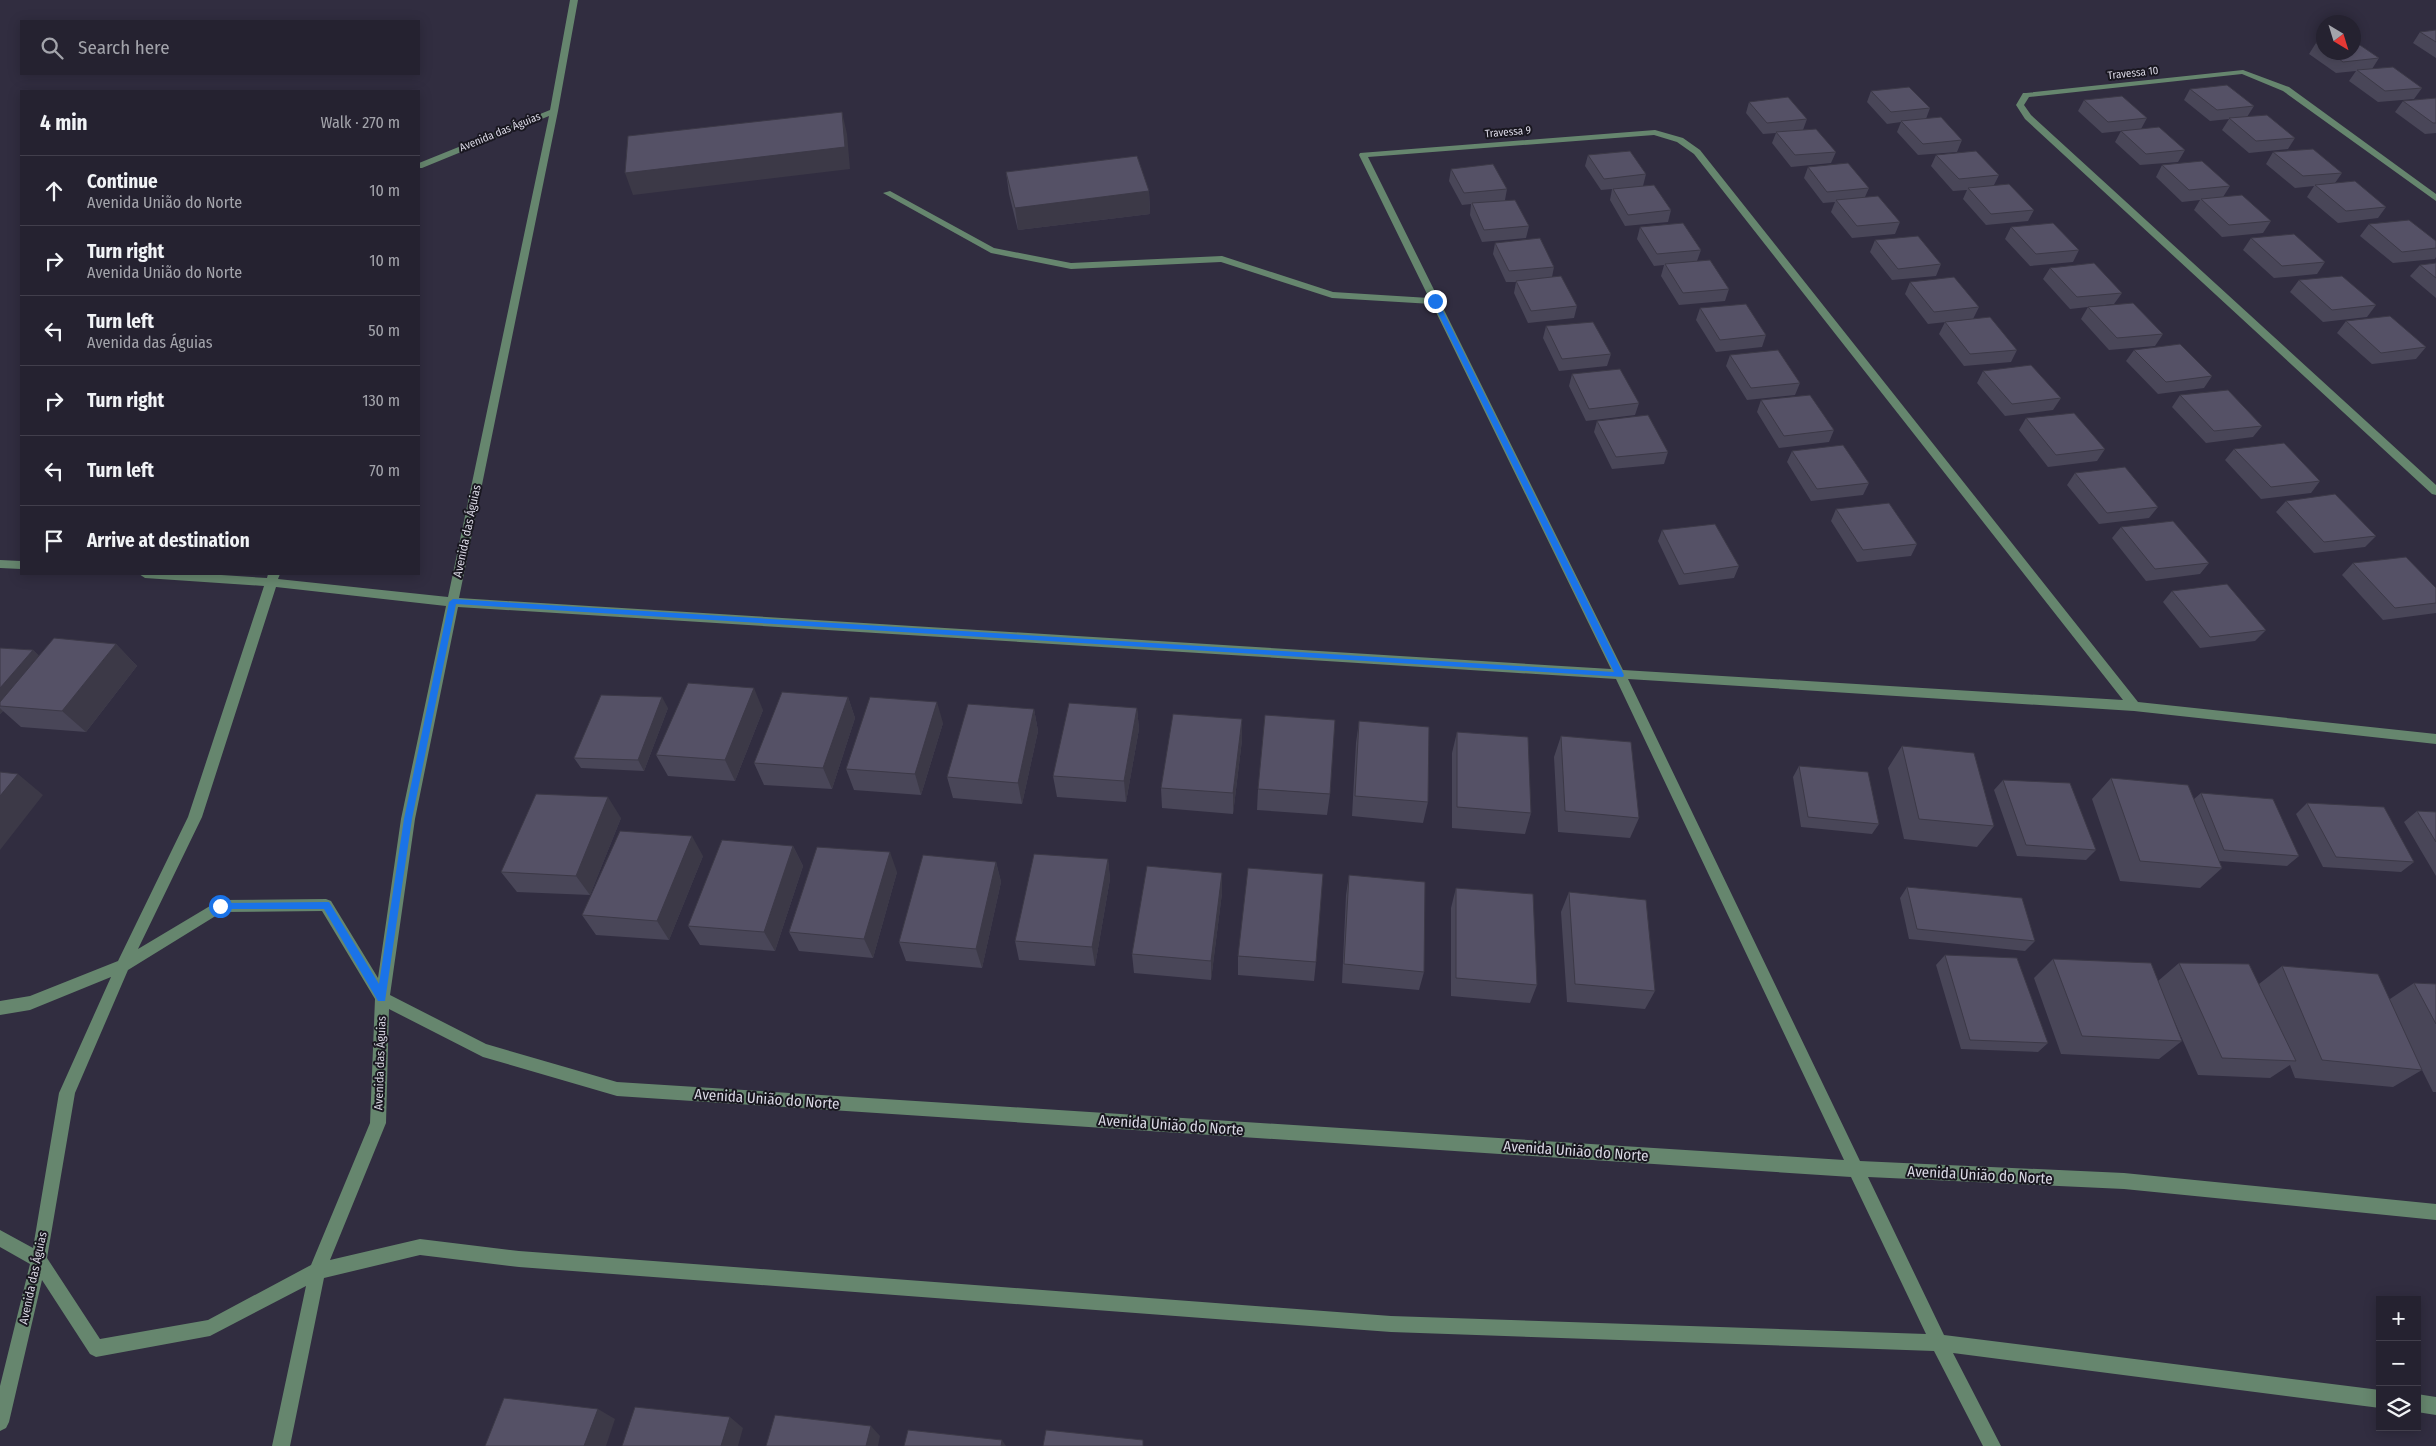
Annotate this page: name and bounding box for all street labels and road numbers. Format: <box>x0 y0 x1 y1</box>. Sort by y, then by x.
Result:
street label: Travessa 10 <box>2107 64 2159 82</box>
street label: Avenida das Águias <box>457 109 543 154</box>
street label: Travessa 9 <box>1484 124 1532 140</box>
street label: Avenida das Águias <box>449 483 484 579</box>
street label: Avenida das Águias <box>370 1016 389 1110</box>
street label: Avenida União do Norte <box>694 1085 840 1113</box>
street label: Avenida União do Norte <box>1098 1111 1244 1139</box>
street label: Avenida União do Norte <box>1503 1137 1649 1165</box>
street label: Avenida União do Norte <box>1907 1162 2053 1188</box>
street label: Avenida das Águias <box>15 1230 50 1326</box>

